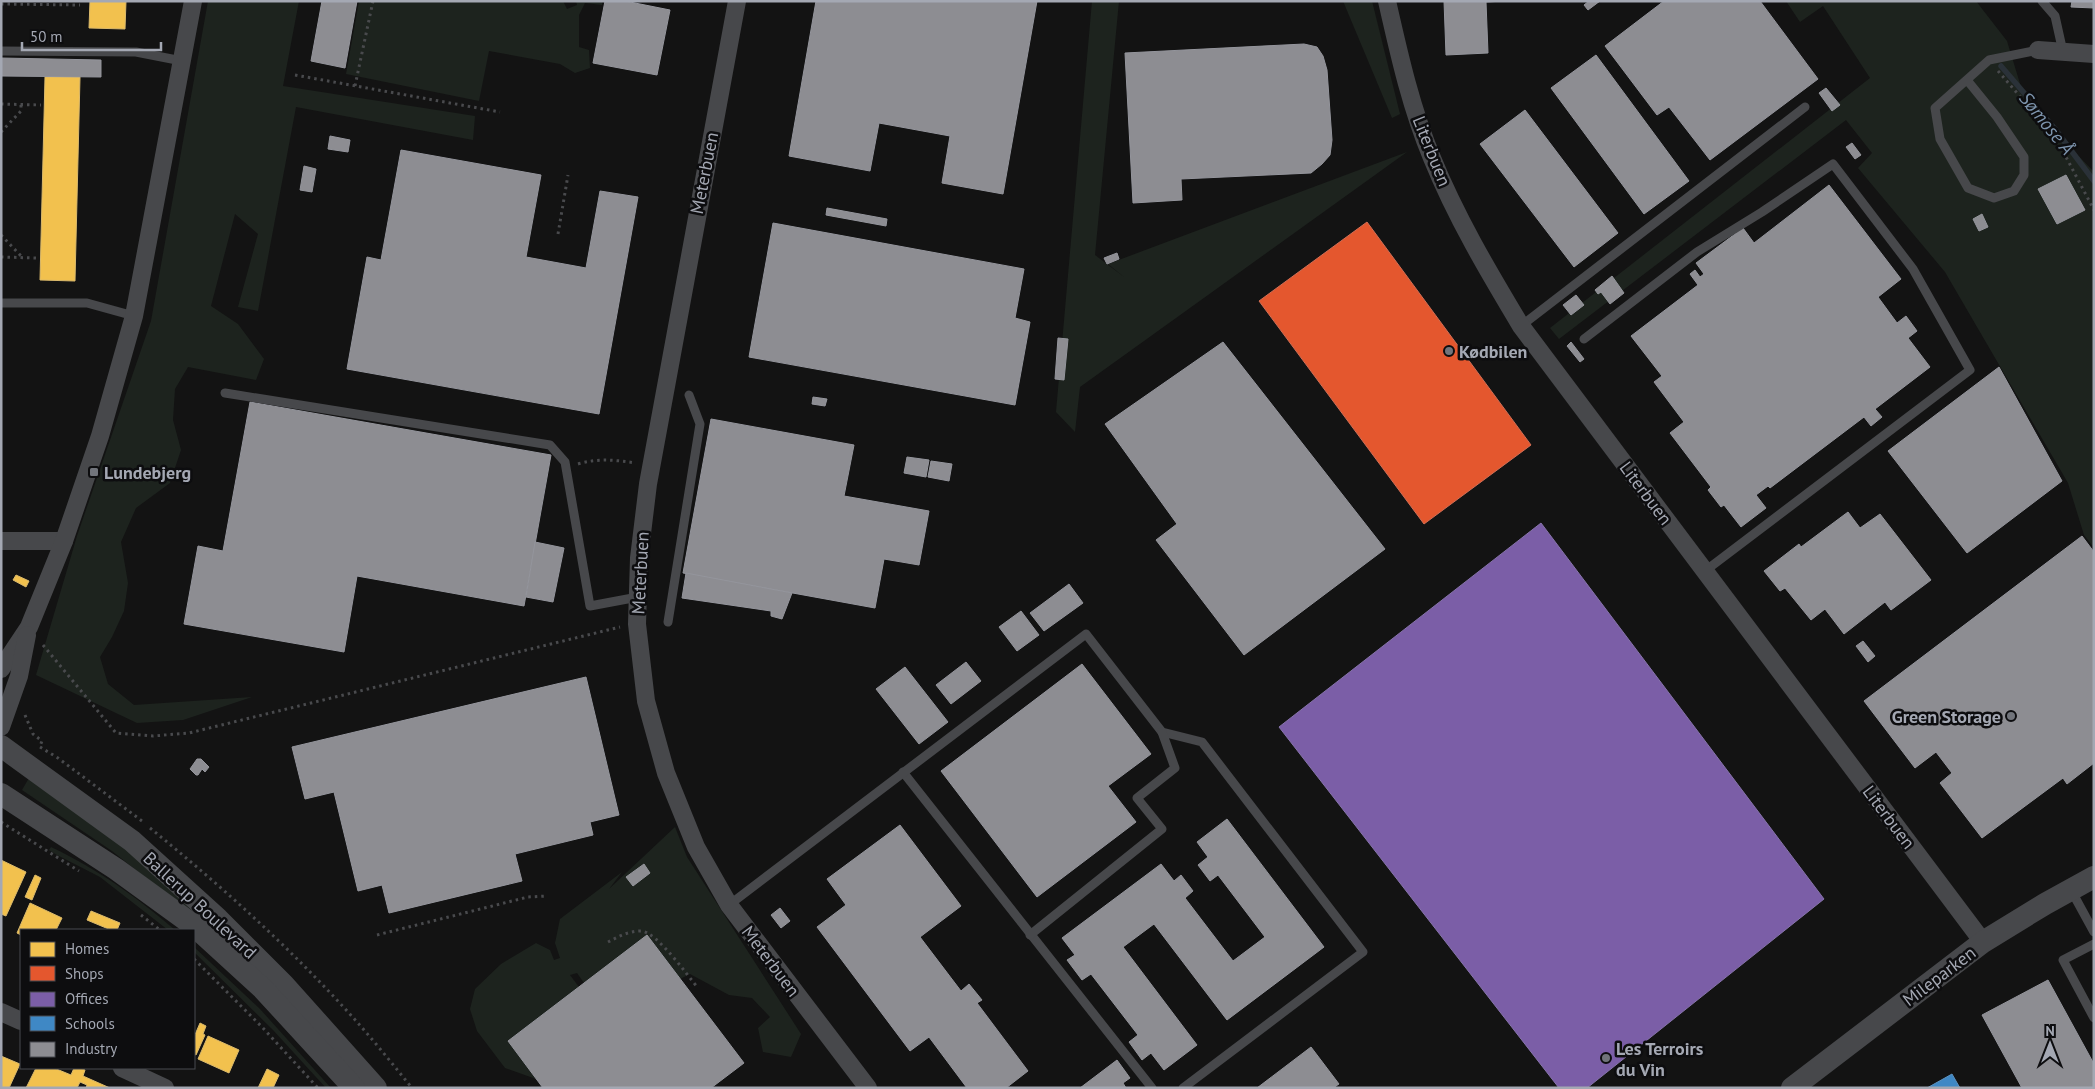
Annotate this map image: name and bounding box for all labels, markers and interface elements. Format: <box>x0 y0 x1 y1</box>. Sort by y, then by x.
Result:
scale bar <box>22 20 161 52</box>
text: 50 m <box>30 27 63 46</box>
water label: Sømose Å <box>2014 87 2080 159</box>
street label: Literbuen <box>1408 113 1456 189</box>
street label: Meterbuen <box>685 130 723 216</box>
place label: Kødbilen <box>1459 340 1527 363</box>
marker: Kødbilen <box>1443 345 1455 357</box>
street label: Literbuen <box>1615 457 1677 529</box>
place label: Lundebjerg <box>104 461 191 484</box>
marker: Lundebjerg <box>88 466 100 478</box>
street label: Meterbuen <box>626 531 654 615</box>
place label: Green Storage <box>1892 705 2001 728</box>
marker: Green Storage <box>2005 710 2017 722</box>
street label: Literbuen <box>1858 781 1920 853</box>
street label: Ballerup Boulevard <box>138 847 262 963</box>
street label: Meterbuen <box>737 921 805 1001</box>
legend <box>20 929 195 1069</box>
text: Homes <box>65 939 109 958</box>
street label: Mileparken <box>1898 941 1980 1011</box>
text: Shops <box>65 964 104 983</box>
text: Offices <box>65 989 109 1008</box>
text: Schools <box>65 1014 115 1033</box>
north arrow <box>2025 1019 2075 1069</box>
text: N <box>2045 1022 2055 1040</box>
place label: Les Terroirs du Vin <box>1616 1037 1704 1081</box>
text: Industry <box>65 1039 117 1058</box>
marker: Les Terroirs du Vin <box>1600 1052 1612 1064</box>

